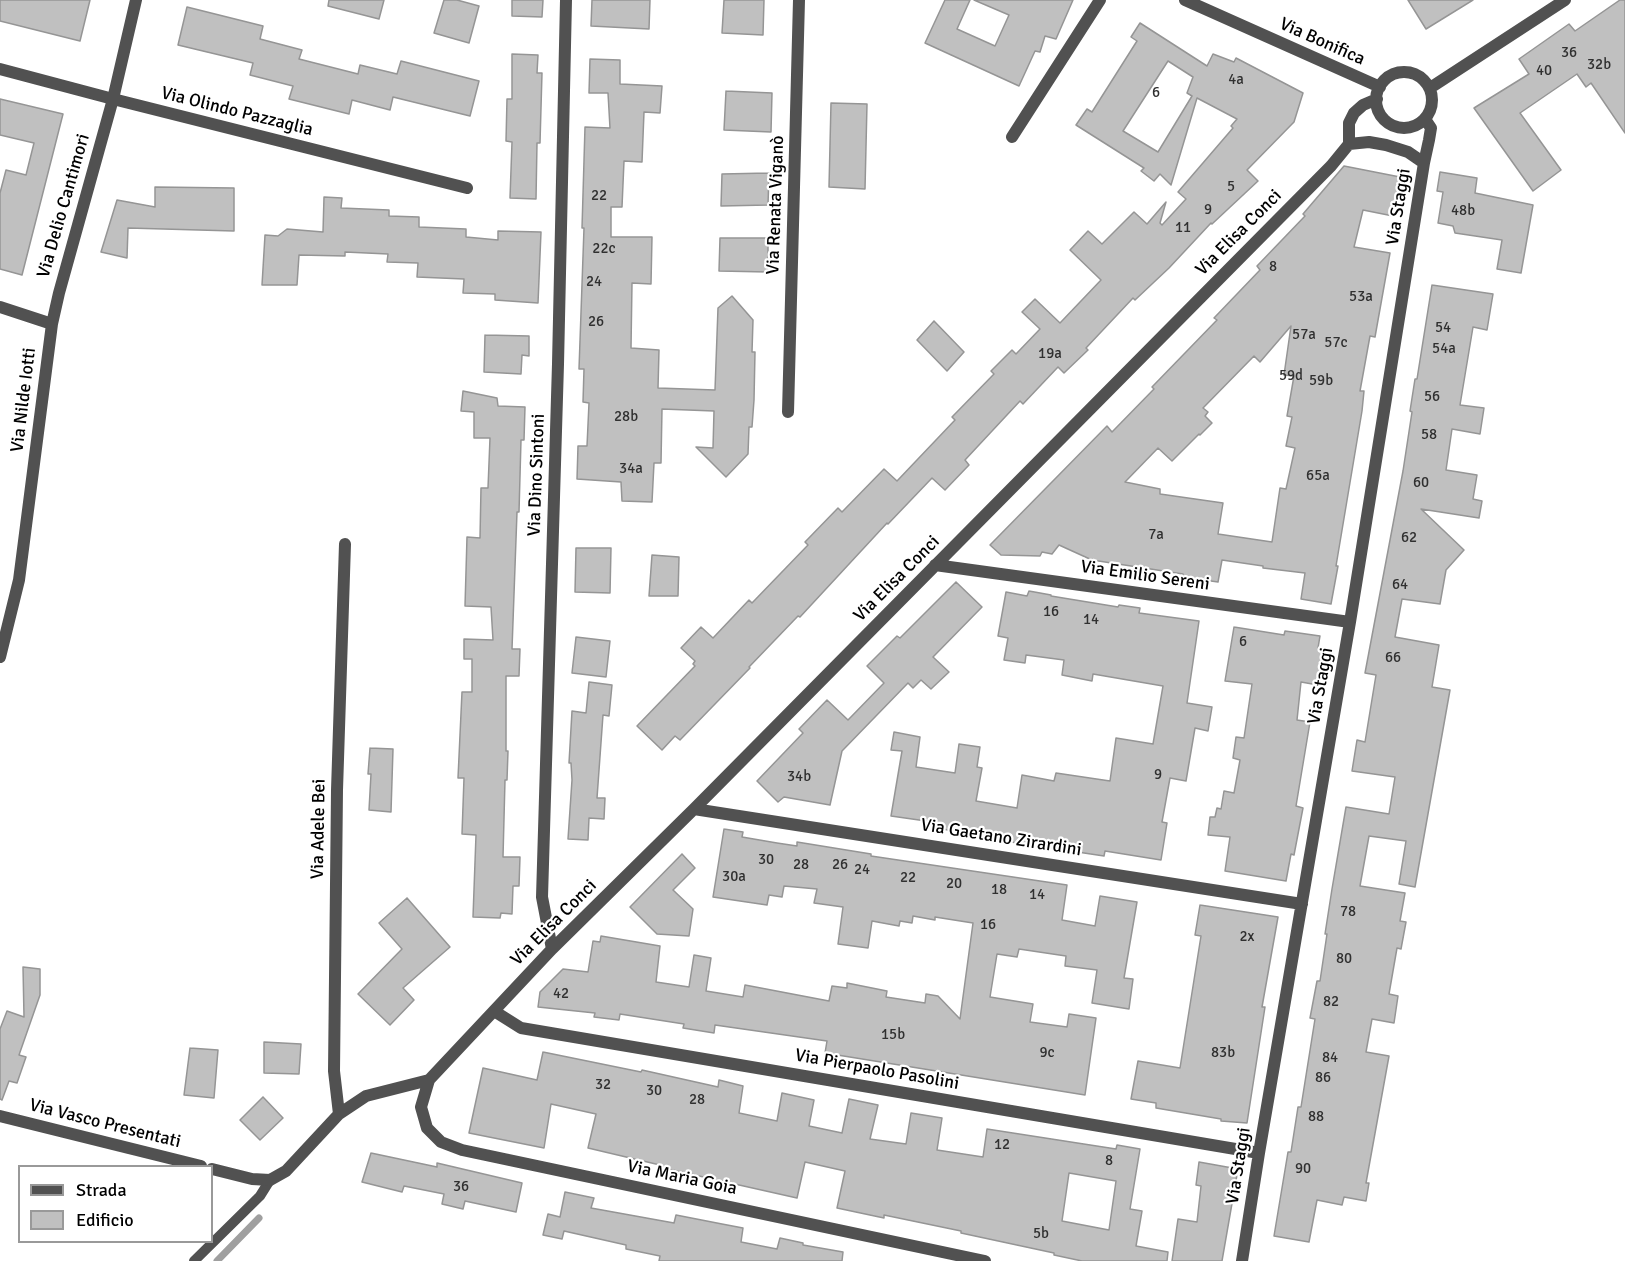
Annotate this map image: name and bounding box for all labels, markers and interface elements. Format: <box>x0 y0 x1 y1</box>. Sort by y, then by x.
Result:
street label: Via Bonifica <box>1276 14 1368 70</box>
house number: 36 <box>1561 44 1577 62</box>
house number: 32b <box>1587 56 1611 74</box>
house number: 40 <box>1536 62 1552 80</box>
house number: 4a <box>1228 71 1244 89</box>
street label: Via Olindo Pazzaglia <box>159 83 315 141</box>
house number: 6 <box>1152 84 1160 102</box>
street label: Via Delio Cantimori <box>33 131 95 281</box>
street label: Via Renata Viganò <box>763 135 789 275</box>
street label: Via Staggi <box>1382 167 1416 247</box>
house number: 5 <box>1227 178 1235 196</box>
street label: Via Elisa Conci <box>1191 185 1287 281</box>
house number: 22 <box>591 187 607 205</box>
house number: 9 <box>1204 201 1212 219</box>
house number: 48b <box>1451 202 1475 220</box>
house number: 11 <box>1175 219 1191 237</box>
house number: 22c <box>592 240 616 258</box>
house number: 8 <box>1269 258 1277 276</box>
house number: 24 <box>586 273 602 291</box>
house number: 53a <box>1349 288 1373 306</box>
house number: 26 <box>588 313 604 331</box>
house number: 54 <box>1435 319 1451 337</box>
house number: 57a <box>1292 326 1316 344</box>
house number: 57c <box>1324 334 1348 352</box>
house number: 54a <box>1432 340 1456 358</box>
house number: 19a <box>1038 345 1062 363</box>
street label: Via Nilde Iotti <box>7 346 41 454</box>
house number: 59d <box>1279 367 1303 385</box>
house number: 59b <box>1309 372 1333 390</box>
house number: 56 <box>1424 388 1440 406</box>
house number: 28b <box>614 408 638 426</box>
street label: Via Dino Sintoni <box>524 413 550 537</box>
house number: 58 <box>1421 426 1437 444</box>
house number: 34a <box>619 460 643 478</box>
house number: 65a <box>1306 467 1330 485</box>
house number: 60 <box>1413 474 1429 492</box>
house number: 7a <box>1148 526 1164 544</box>
house number: 62 <box>1401 529 1417 547</box>
street label: Via Elisa Conci <box>849 531 945 627</box>
street label: Via Emilio Sereni <box>1079 556 1211 596</box>
house number: 64 <box>1392 576 1408 594</box>
house number: 16 <box>1043 603 1059 621</box>
house number: 14 <box>1083 611 1099 629</box>
house number: 6 <box>1239 633 1247 651</box>
street label: Via Staggi <box>1304 646 1338 726</box>
house number: 66 <box>1385 649 1401 667</box>
house number: 9 <box>1154 766 1162 784</box>
house number: 34b <box>787 768 811 786</box>
street label: Via Adele Bei <box>307 779 331 879</box>
street label: Via Gaetano Zirardini <box>919 815 1083 861</box>
house number: 30 <box>758 851 774 869</box>
house number: 28 <box>793 856 809 874</box>
house number: 26 <box>832 856 848 874</box>
house number: 24 <box>854 861 870 879</box>
house number: 30a <box>722 868 746 886</box>
house number: 22 <box>900 869 916 887</box>
street label: Via Elisa Conci <box>506 875 602 971</box>
house number: 20 <box>946 875 962 893</box>
house number: 18 <box>991 881 1007 899</box>
house number: 14 <box>1029 886 1045 904</box>
house number: 78 <box>1340 903 1356 921</box>
house number: 16 <box>980 916 996 934</box>
house number: 2x <box>1239 928 1255 946</box>
house number: 80 <box>1336 950 1352 968</box>
house number: 42 <box>553 985 569 1003</box>
house number: 82 <box>1323 993 1339 1011</box>
house number: 15b <box>881 1026 905 1044</box>
house number: 9c <box>1039 1044 1055 1062</box>
house number: 83b <box>1211 1044 1235 1062</box>
street label: Via Pierpaolo Pasolini <box>793 1045 961 1095</box>
house number: 84 <box>1322 1049 1338 1067</box>
house number: 86 <box>1315 1069 1331 1087</box>
house number: 32 <box>595 1076 611 1094</box>
house number: 30 <box>646 1082 662 1100</box>
house number: 28 <box>689 1091 705 1109</box>
street label: Via Vasco Presentati <box>27 1095 183 1153</box>
house number: 88 <box>1308 1108 1324 1126</box>
street label: Via Staggi <box>1222 1126 1256 1206</box>
house number: 12 <box>994 1136 1010 1154</box>
house number: 8 <box>1105 1152 1113 1170</box>
street label: Via Maria Goia <box>625 1156 739 1200</box>
house number: 90 <box>1295 1160 1311 1178</box>
legend <box>18 1165 213 1243</box>
house number: 36 <box>453 1178 469 1196</box>
text: Strada <box>76 1179 127 1201</box>
text: Edificio <box>76 1209 134 1231</box>
house number: 5b <box>1033 1225 1049 1243</box>

